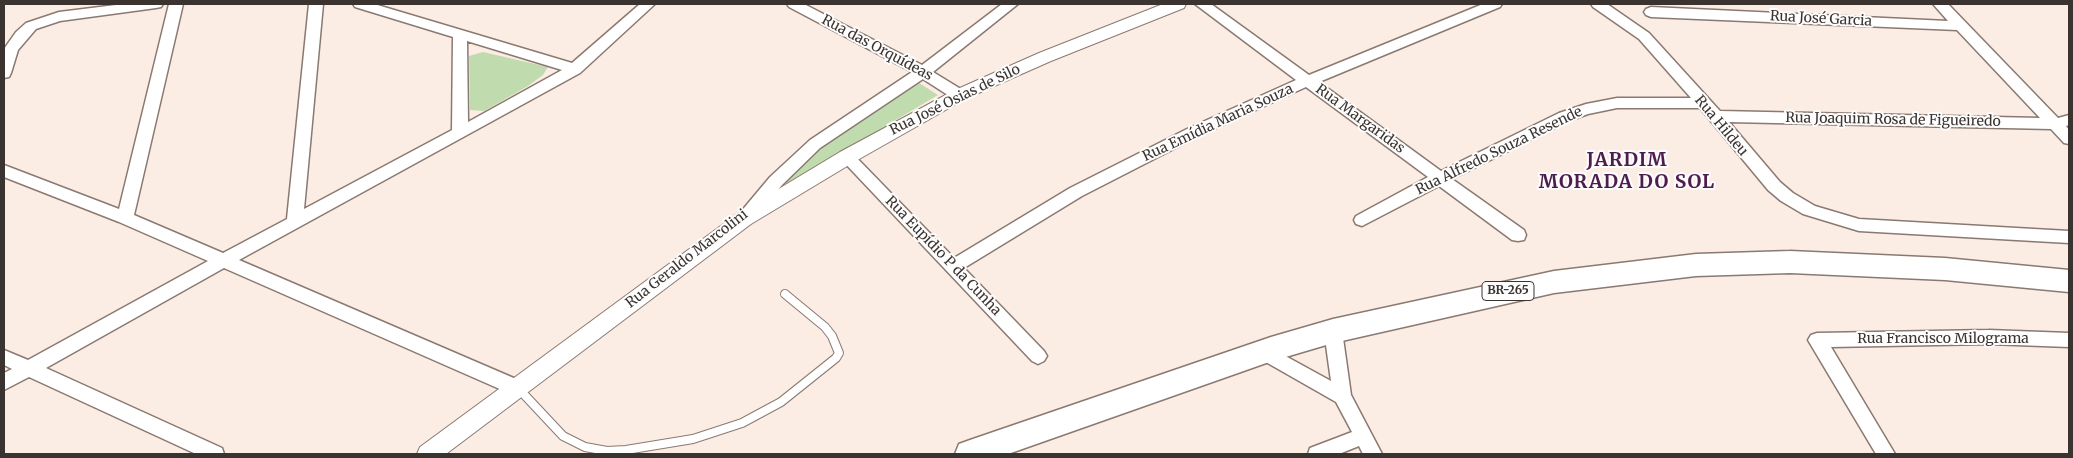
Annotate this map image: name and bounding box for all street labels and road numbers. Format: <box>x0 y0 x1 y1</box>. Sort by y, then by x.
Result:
street label: Rua José Garcia <box>1769 8 1873 30</box>
street label: Rua das Orquídeas <box>819 12 935 84</box>
street label: Rua José Osias de Silo <box>887 61 1023 139</box>
street label: Rua Emídia Maria Souza <box>1140 81 1296 165</box>
street label: Rua Margaridas <box>1312 81 1408 157</box>
street label: Rua Hildeu <box>1691 92 1751 160</box>
street label: Rua Alfredo Souza Resende <box>1413 103 1585 199</box>
street label: Rua Joaquim Rosa de Figueiredo <box>1785 110 2001 130</box>
street label: Rua Eupídio P da Cunha <box>882 193 1004 319</box>
street label: Rua Geraldo Marcolini <box>623 206 751 312</box>
road number: BR-265 <box>1482 282 1534 300</box>
street label: Rua Francisco Milograma <box>1857 331 2029 347</box>

